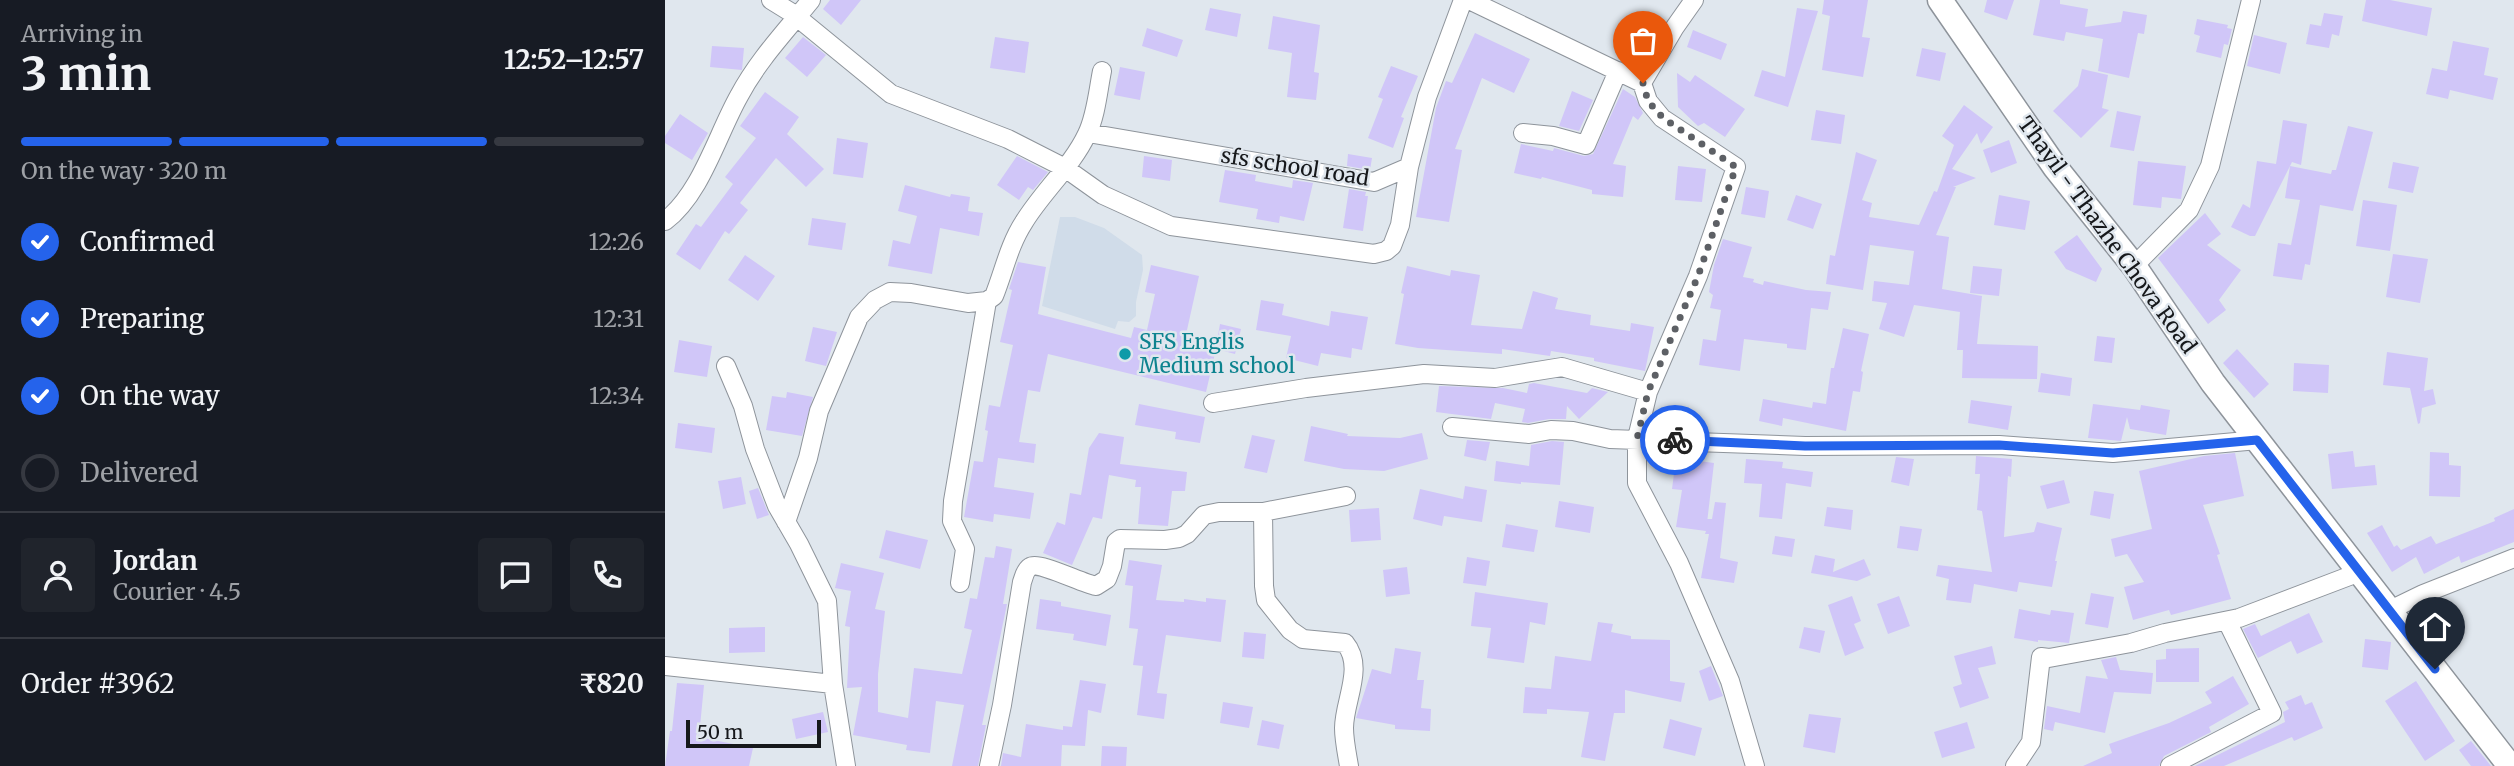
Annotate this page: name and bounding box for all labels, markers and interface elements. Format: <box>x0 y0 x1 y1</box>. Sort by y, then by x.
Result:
pin <box>1613 11 1673 83</box>
text: Arriving in <box>21 19 143 48</box>
icon: bag <box>1624 22 1662 60</box>
text: 12:52–12:57 <box>504 43 644 76</box>
text: 3 min <box>21 45 151 103</box>
street label: Thayil - Thazhe Chova Road <box>2012 111 2203 359</box>
street label: sfs school road <box>1219 141 1371 192</box>
text: On the way · 320 m <box>21 156 227 185</box>
icon: check <box>21 223 59 261</box>
text: Confirmed <box>80 225 215 258</box>
text: 12:26 <box>588 227 644 256</box>
icon: check <box>21 300 59 338</box>
text: Preparing <box>80 302 204 335</box>
text: 12:31 <box>593 304 644 333</box>
place label: SFS Englis Medium school <box>1139 328 1295 379</box>
marker: SFS Englis Medium school <box>1117 346 1133 362</box>
icon: check <box>21 377 59 415</box>
text: On the way <box>80 379 220 412</box>
text: 12:34 <box>589 381 644 410</box>
courier <box>1640 405 1710 475</box>
icon: bike <box>1656 421 1694 459</box>
text: Delivered <box>80 456 199 489</box>
button: person <box>21 538 95 612</box>
button: chat <box>478 538 552 612</box>
button: phone <box>570 538 644 612</box>
text: Jordan <box>113 544 198 577</box>
text: Courier · 4.5 <box>113 577 241 606</box>
pin <box>2405 597 2465 669</box>
icon: home <box>2416 608 2454 646</box>
text: Order #3962 <box>21 667 175 700</box>
text: ₹820 <box>579 667 644 700</box>
scale bar <box>686 717 821 749</box>
text: 50 m <box>697 720 743 744</box>

